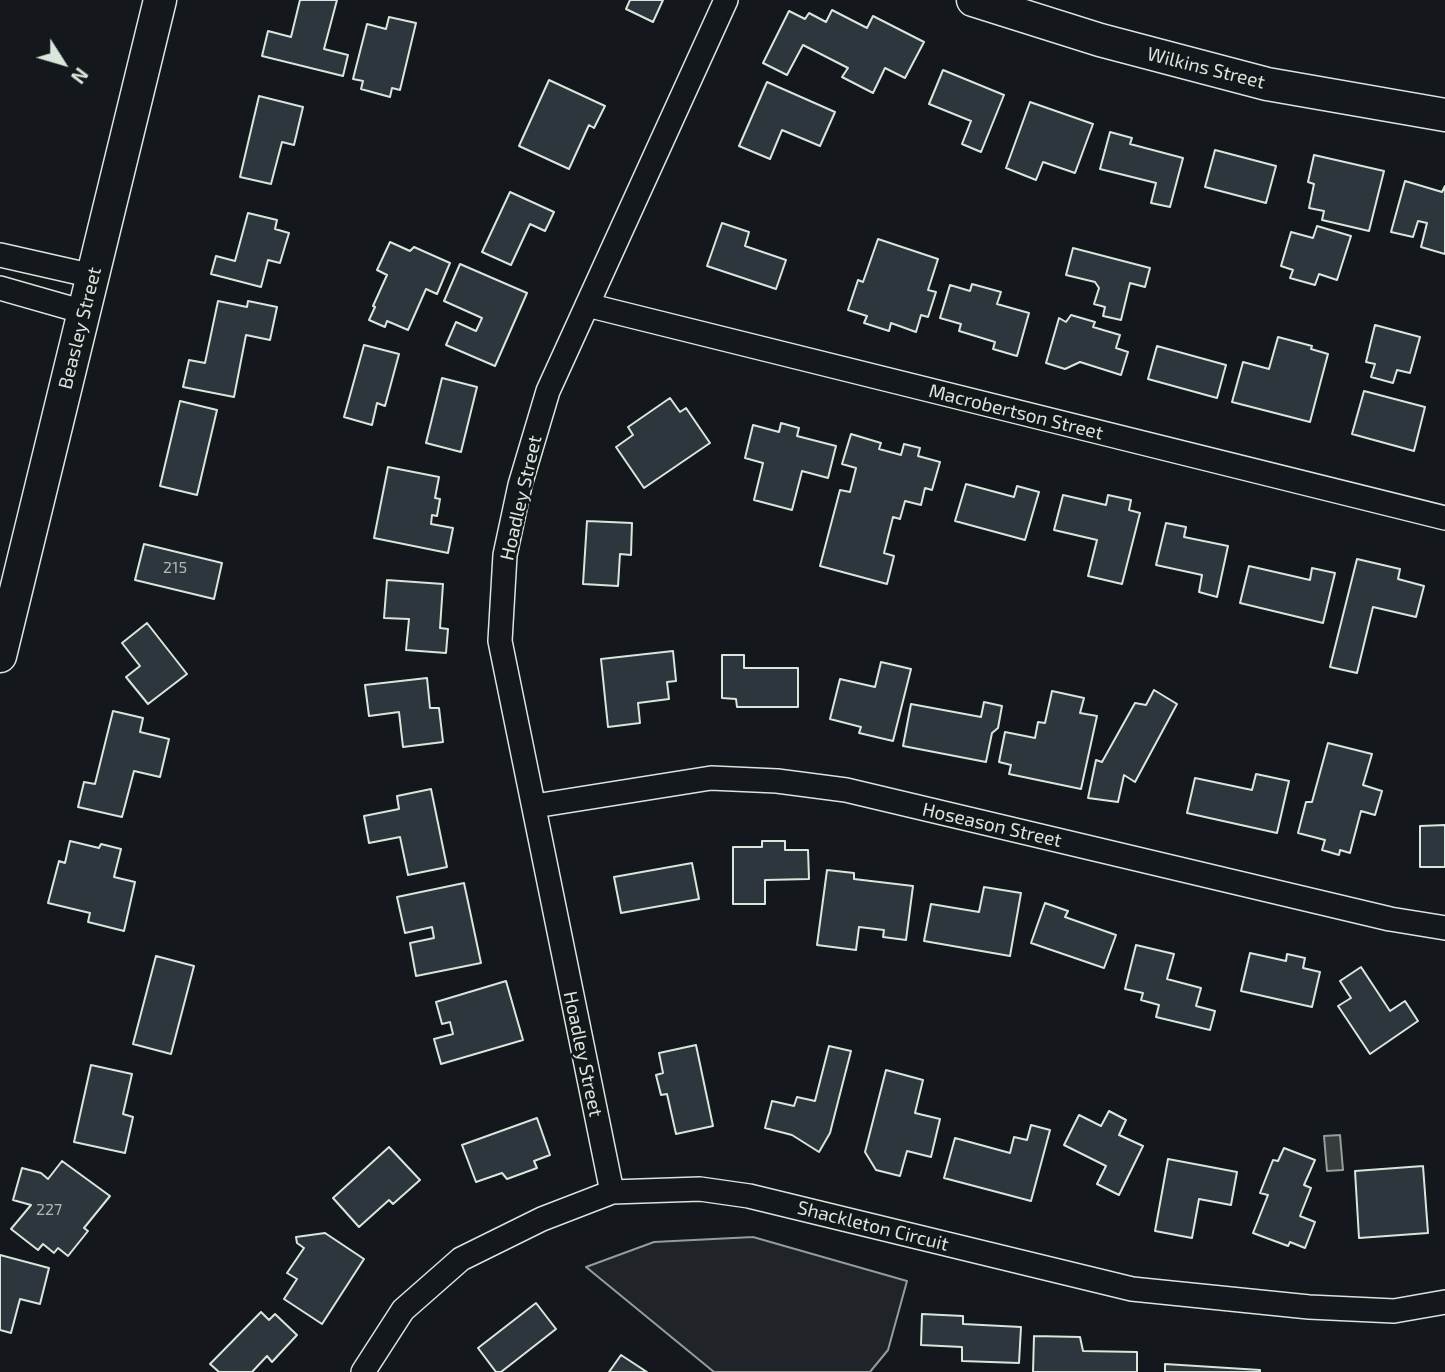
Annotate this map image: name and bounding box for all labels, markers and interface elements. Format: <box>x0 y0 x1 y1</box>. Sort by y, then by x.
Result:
north arrow <box>28 28 98 98</box>
street label: Wilkins Street <box>1145 42 1267 94</box>
text: N <box>67 64 93 88</box>
street label: Beasley Street <box>54 265 106 391</box>
street label: Macrobertson Street <box>926 379 1106 445</box>
street label: Hoadley Street <box>496 433 546 563</box>
house number: 215 <box>163 558 187 578</box>
street label: Hoseason Street <box>920 798 1064 852</box>
street label: Hoadley Street <box>559 989 607 1119</box>
street label: Shackleton Circuit <box>795 1196 951 1256</box>
house number: 227 <box>36 1200 62 1220</box>

